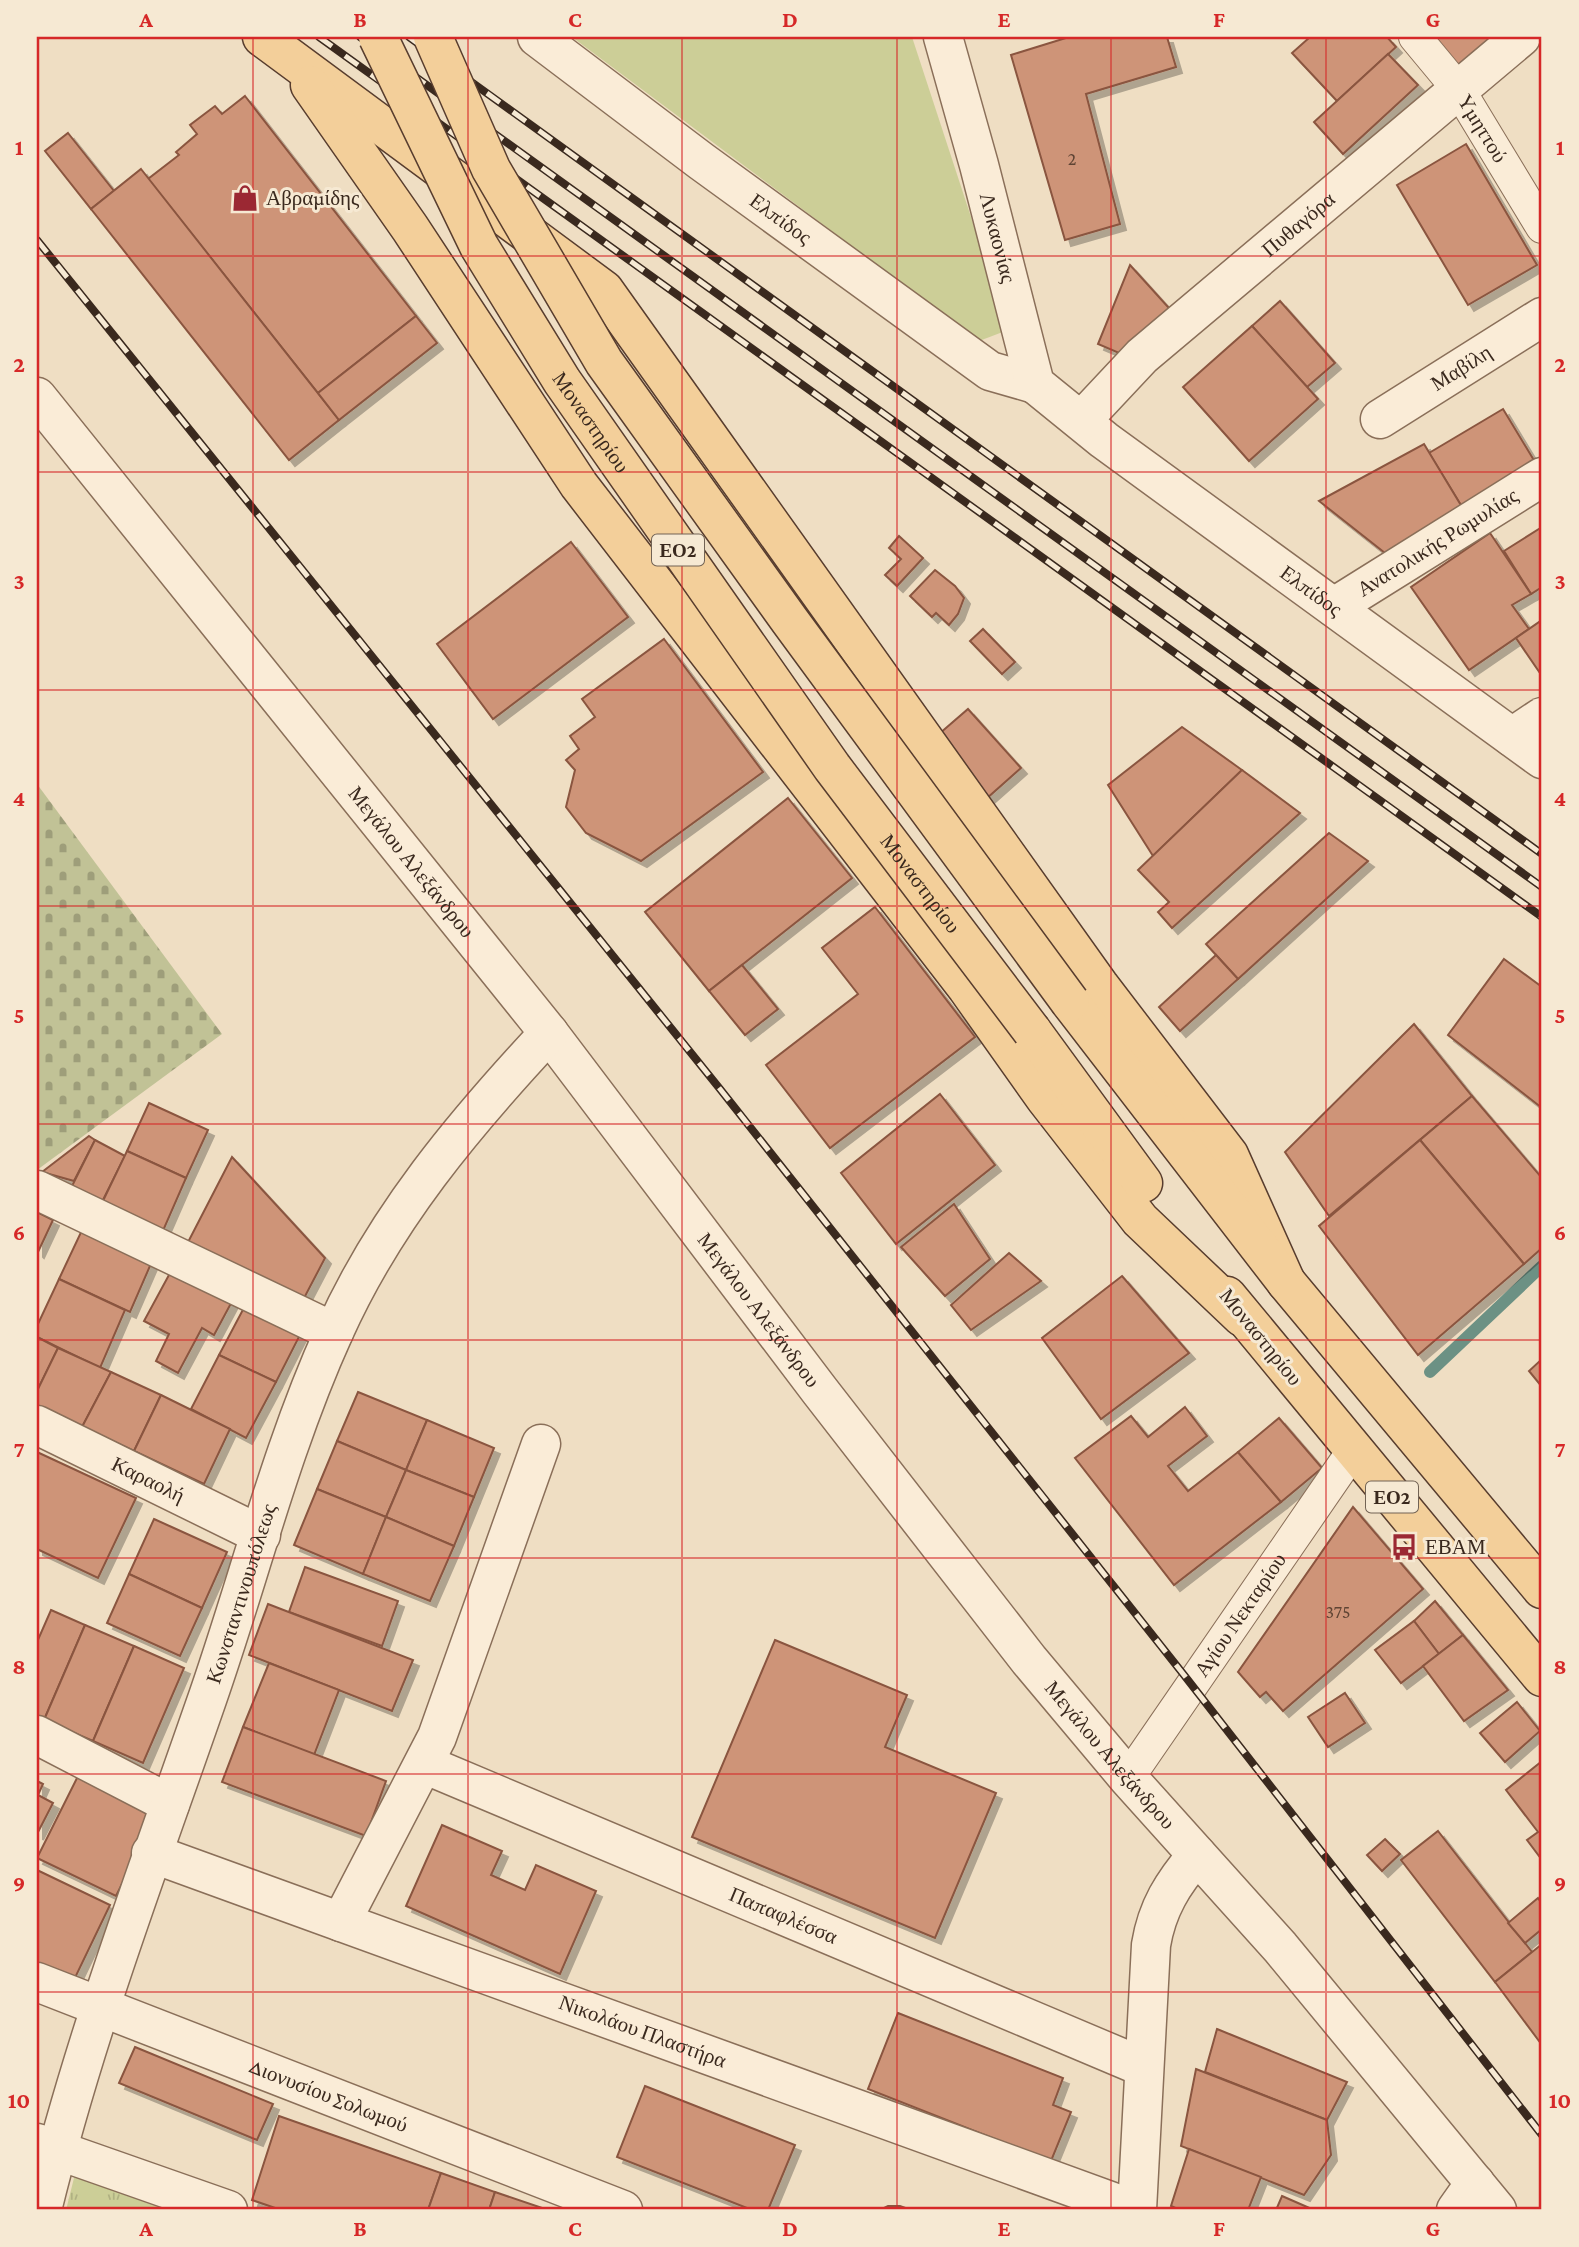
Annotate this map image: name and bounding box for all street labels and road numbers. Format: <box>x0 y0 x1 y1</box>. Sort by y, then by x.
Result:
street label: Υμηττού <box>1453 90 1512 167</box>
street label: Πυθαγόρα <box>1257 187 1340 262</box>
street label: Ελπίδος <box>745 188 817 250</box>
street label: Λυκαονίας <box>975 190 1021 286</box>
street label: Μαβίλη <box>1426 340 1496 396</box>
street label: Μοναστηρίου <box>547 367 634 477</box>
street label: Ανατολικής Ρωμυλίας <box>1353 483 1523 602</box>
road number: ΕΟ2 <box>652 534 704 566</box>
street label: Ελπίδος <box>1275 560 1347 622</box>
street label: Μεγάλου Αλεξάνδρου <box>343 782 479 943</box>
street label: Μοναστηρίου <box>875 830 965 938</box>
street label: Μεγάλου Αλεξάνδρου <box>693 1228 825 1392</box>
street label: Μοναστηρίου <box>1215 1284 1307 1390</box>
street label: Καραολή <box>108 1452 189 1508</box>
road number: ΕΟ2 <box>1366 1482 1418 1512</box>
street label: Κωνσταντινουπόλεως <box>201 1500 281 1687</box>
street label: Αγίου Νεκταρίου <box>1189 1549 1291 1681</box>
street label: Μεγάλου Αλεξάνδρου <box>1040 1676 1180 1834</box>
street label: Παπαφλέσσα <box>726 1882 841 1949</box>
street label: Νικολάου Πλαστήρα <box>556 1990 730 2073</box>
street label: Διονυσίου Σολωμού <box>246 2054 411 2137</box>

